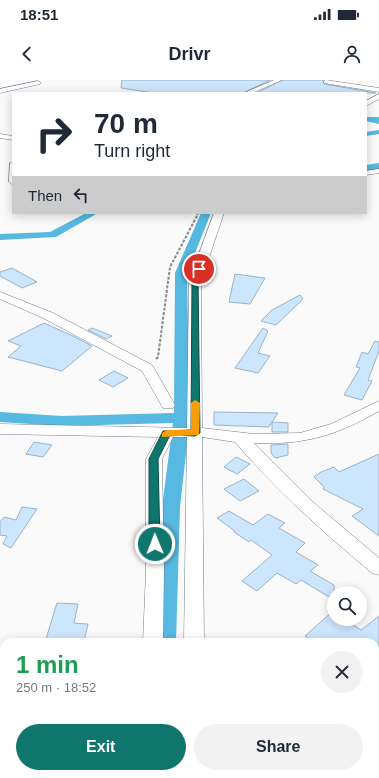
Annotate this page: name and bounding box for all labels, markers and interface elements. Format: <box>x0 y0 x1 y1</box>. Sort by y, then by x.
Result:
text: 18:51 <box>20 6 58 23</box>
icon: back <box>16 43 38 65</box>
icon: person <box>341 43 363 65</box>
text: Drivr <box>168 44 211 64</box>
icon: right <box>28 108 80 160</box>
text: 70 m <box>94 108 158 139</box>
text: Turn right <box>94 141 170 161</box>
icon: left <box>70 184 92 206</box>
text: Then <box>28 187 62 204</box>
pin <box>182 252 216 286</box>
icon: arrive <box>188 258 210 280</box>
position arrow <box>134 523 176 565</box>
map controls <box>327 586 367 626</box>
button: search <box>327 586 367 626</box>
text: 1 min <box>16 651 79 678</box>
button: close <box>321 651 363 693</box>
text: 250 m · 18:52 <box>16 680 96 695</box>
button: Exit <box>16 724 186 770</box>
button: Share <box>194 724 363 770</box>

